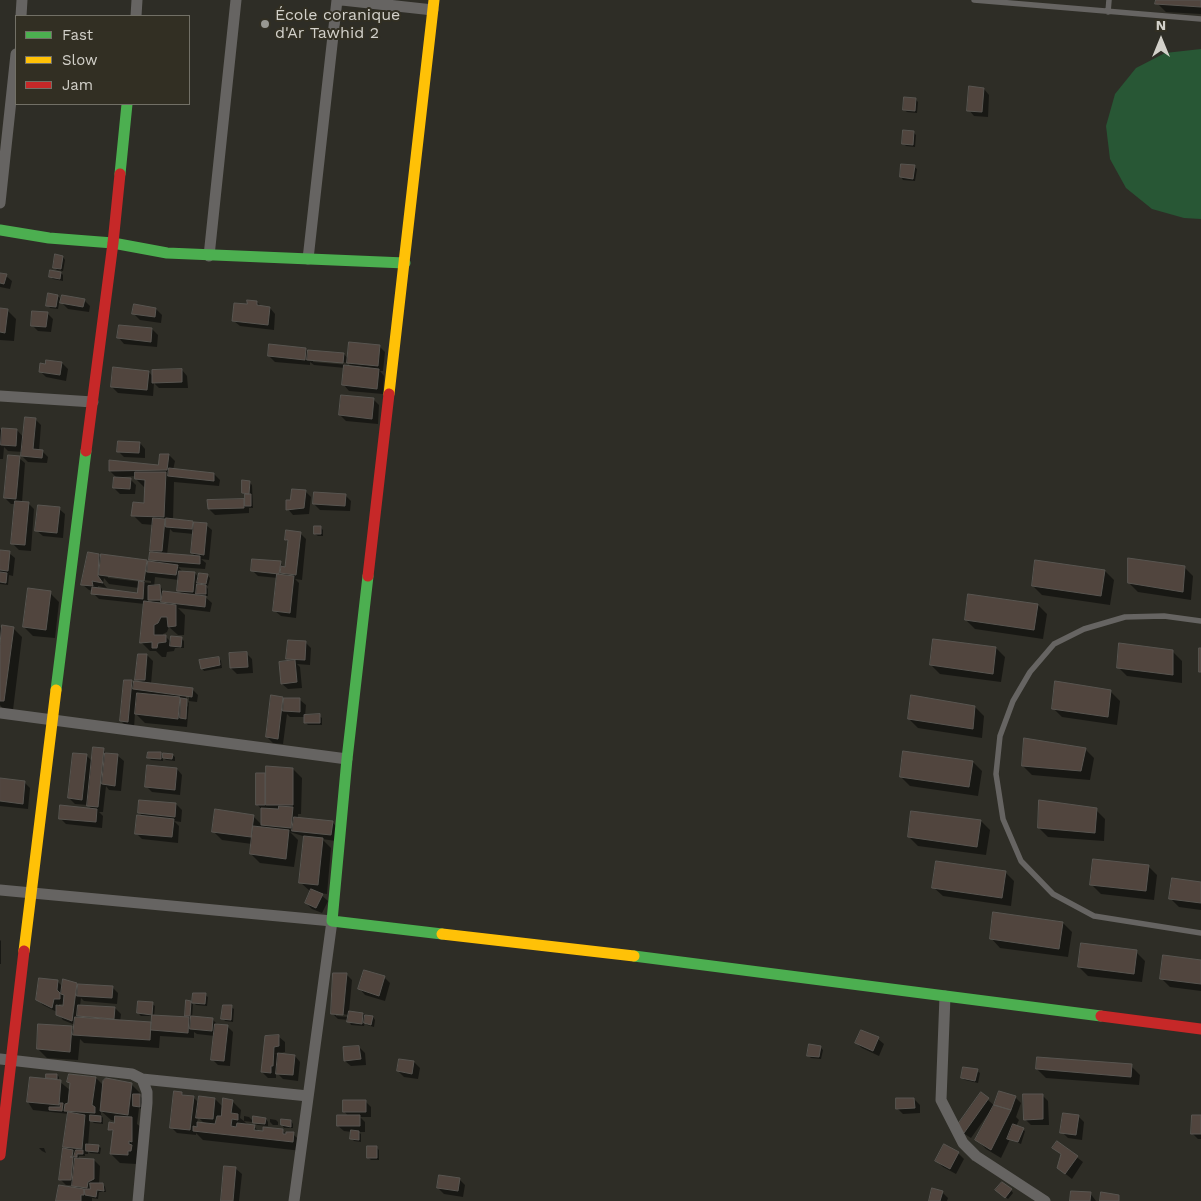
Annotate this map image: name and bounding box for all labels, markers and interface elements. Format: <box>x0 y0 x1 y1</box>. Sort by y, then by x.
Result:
place label: École coranique d'Ar Tawhid 2 <box>275 5 400 43</box>
legend <box>15 15 190 105</box>
north arrow <box>1136 15 1186 65</box>
text: N <box>1156 17 1166 33</box>
marker: École coranique d'Ar Tawhid 2 <box>259 18 271 30</box>
text: Fast <box>62 26 93 44</box>
text: Slow <box>62 51 98 69</box>
text: Jam <box>62 76 93 94</box>

